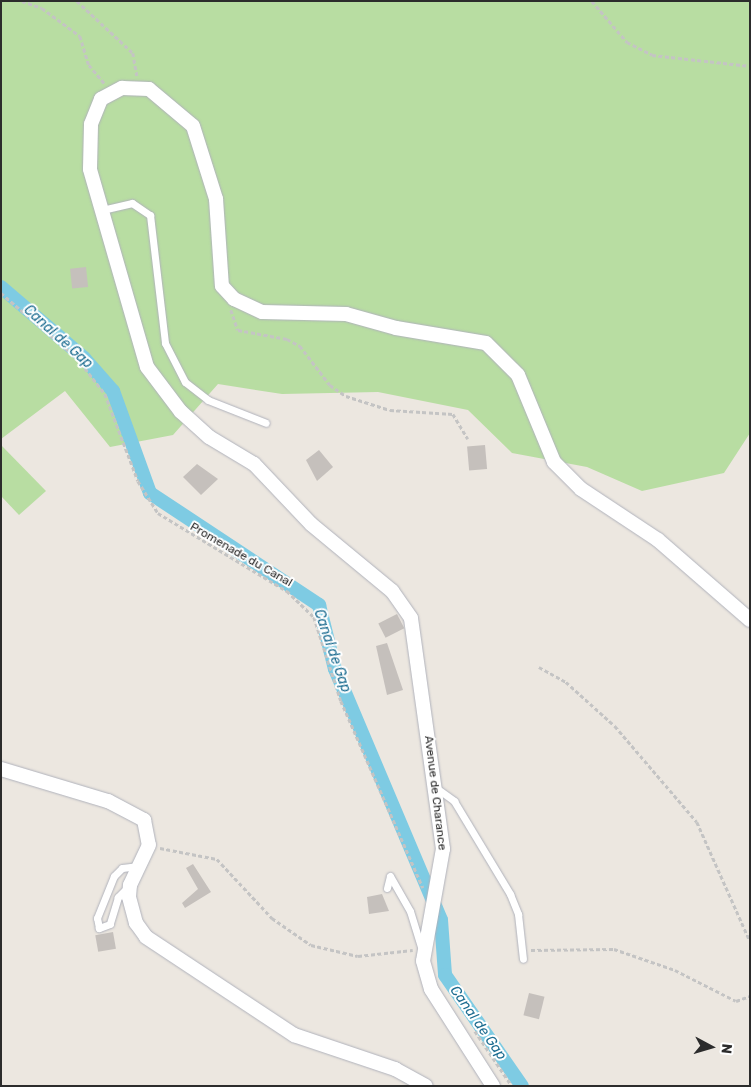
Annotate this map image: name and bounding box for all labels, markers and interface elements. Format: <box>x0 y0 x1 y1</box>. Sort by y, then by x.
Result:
water label: Canal de Gap <box>20 302 96 372</box>
street label: Promenade du Canal <box>187 520 295 590</box>
water label: Canal de Gap <box>310 607 354 695</box>
street label: Avenue de Charance <box>421 735 449 851</box>
water label: Canal de Gap <box>446 983 510 1063</box>
north arrow <box>686 1022 736 1072</box>
text: N <box>717 1043 735 1055</box>

